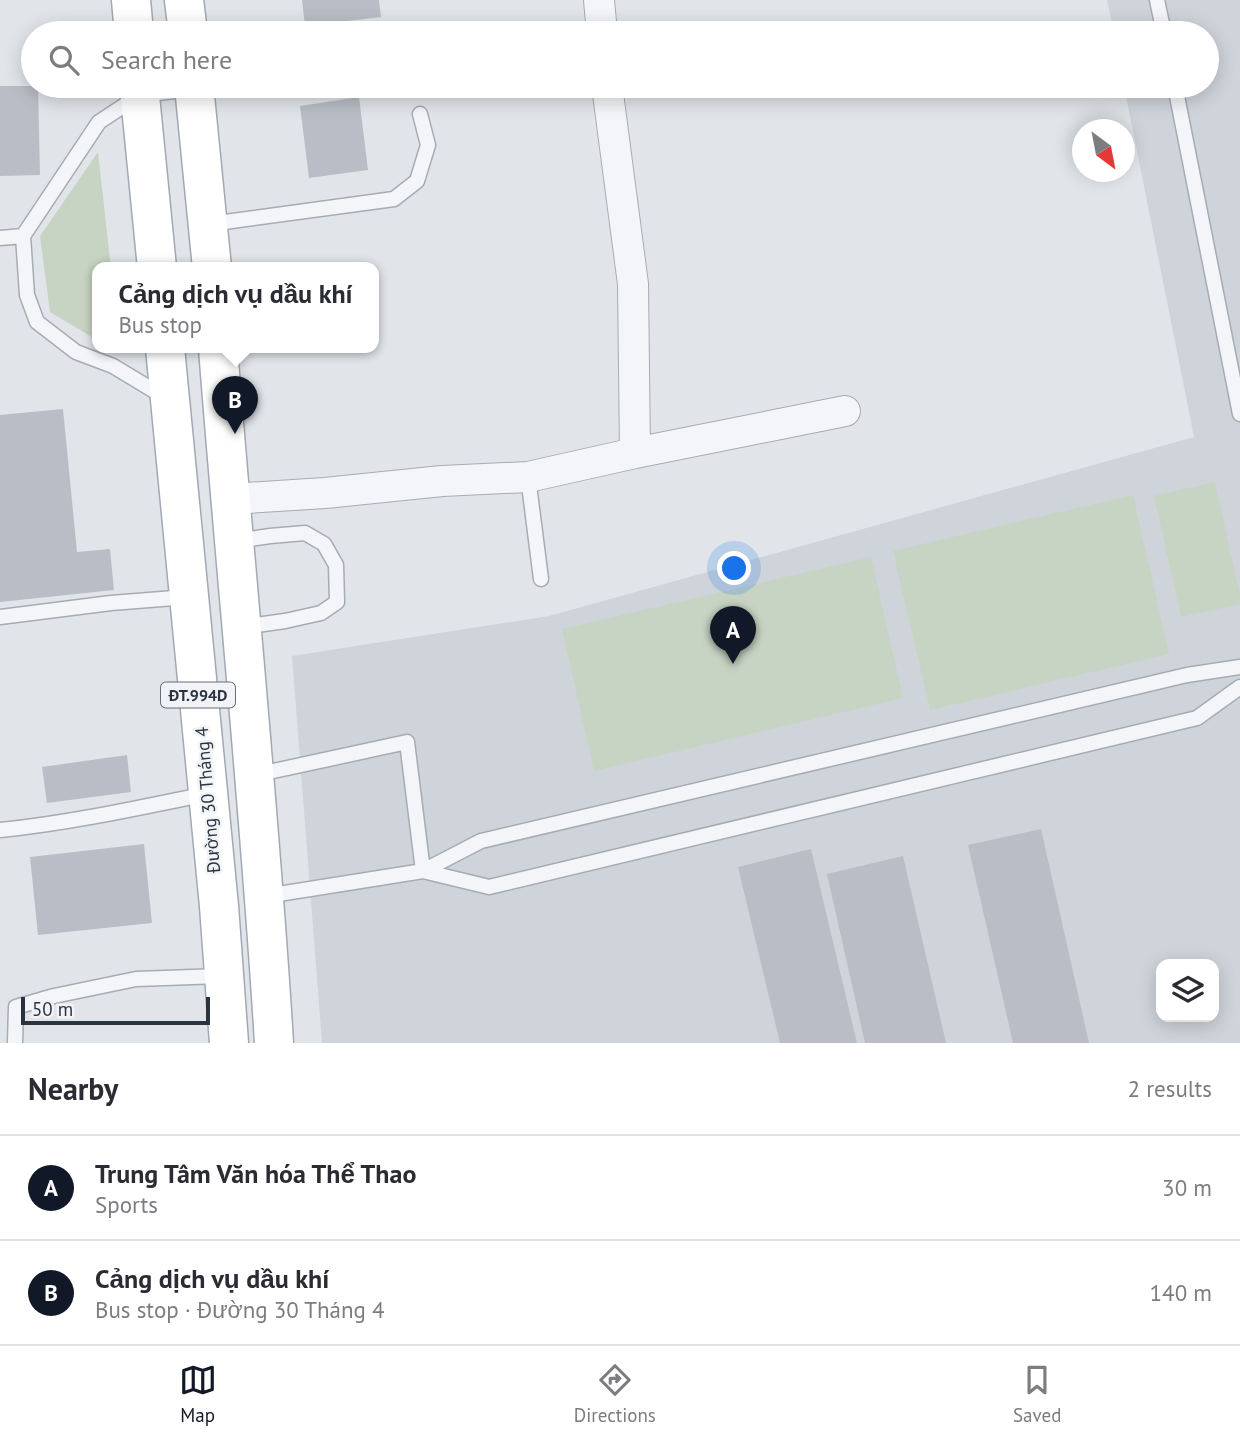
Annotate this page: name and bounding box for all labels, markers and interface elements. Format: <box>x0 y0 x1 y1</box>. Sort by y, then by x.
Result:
search box <box>21 21 1219 98</box>
icon: search <box>45 41 83 79</box>
text: Search here <box>101 43 232 76</box>
north arrow <box>1072 119 1135 182</box>
popup <box>92 262 379 353</box>
text: Cảng dịch vụ dầu khí <box>118 277 353 310</box>
text: Bus stop <box>118 310 202 339</box>
pin: B <box>212 376 258 434</box>
your location <box>717 551 751 585</box>
pin: A <box>710 606 756 664</box>
road number: ĐT.994D <box>161 682 235 708</box>
street label: Đường 30 Tháng 4 <box>190 726 225 875</box>
map controls <box>1156 959 1219 1022</box>
button: layers <box>1156 959 1219 1022</box>
scale bar <box>21 994 210 1026</box>
text: 50 m <box>32 997 73 1021</box>
text: Nearby <box>28 1069 118 1108</box>
text: 2 results <box>1128 1074 1212 1103</box>
text: Trung Tâm Văn hóa Thể Thao <box>95 1157 416 1190</box>
text: A <box>44 1173 58 1202</box>
text: 30 m <box>1162 1173 1212 1202</box>
text: Sports <box>95 1190 158 1219</box>
text: Cảng dịch vụ dầu khí <box>95 1262 329 1295</box>
text: B <box>44 1278 58 1307</box>
text: 140 m <box>1150 1278 1212 1307</box>
text: Bus stop · Đường 30 Tháng 4 <box>95 1295 385 1324</box>
tab: Map <box>179 1361 217 1427</box>
tab: Directions <box>574 1361 656 1427</box>
tab: Saved <box>1013 1361 1061 1427</box>

